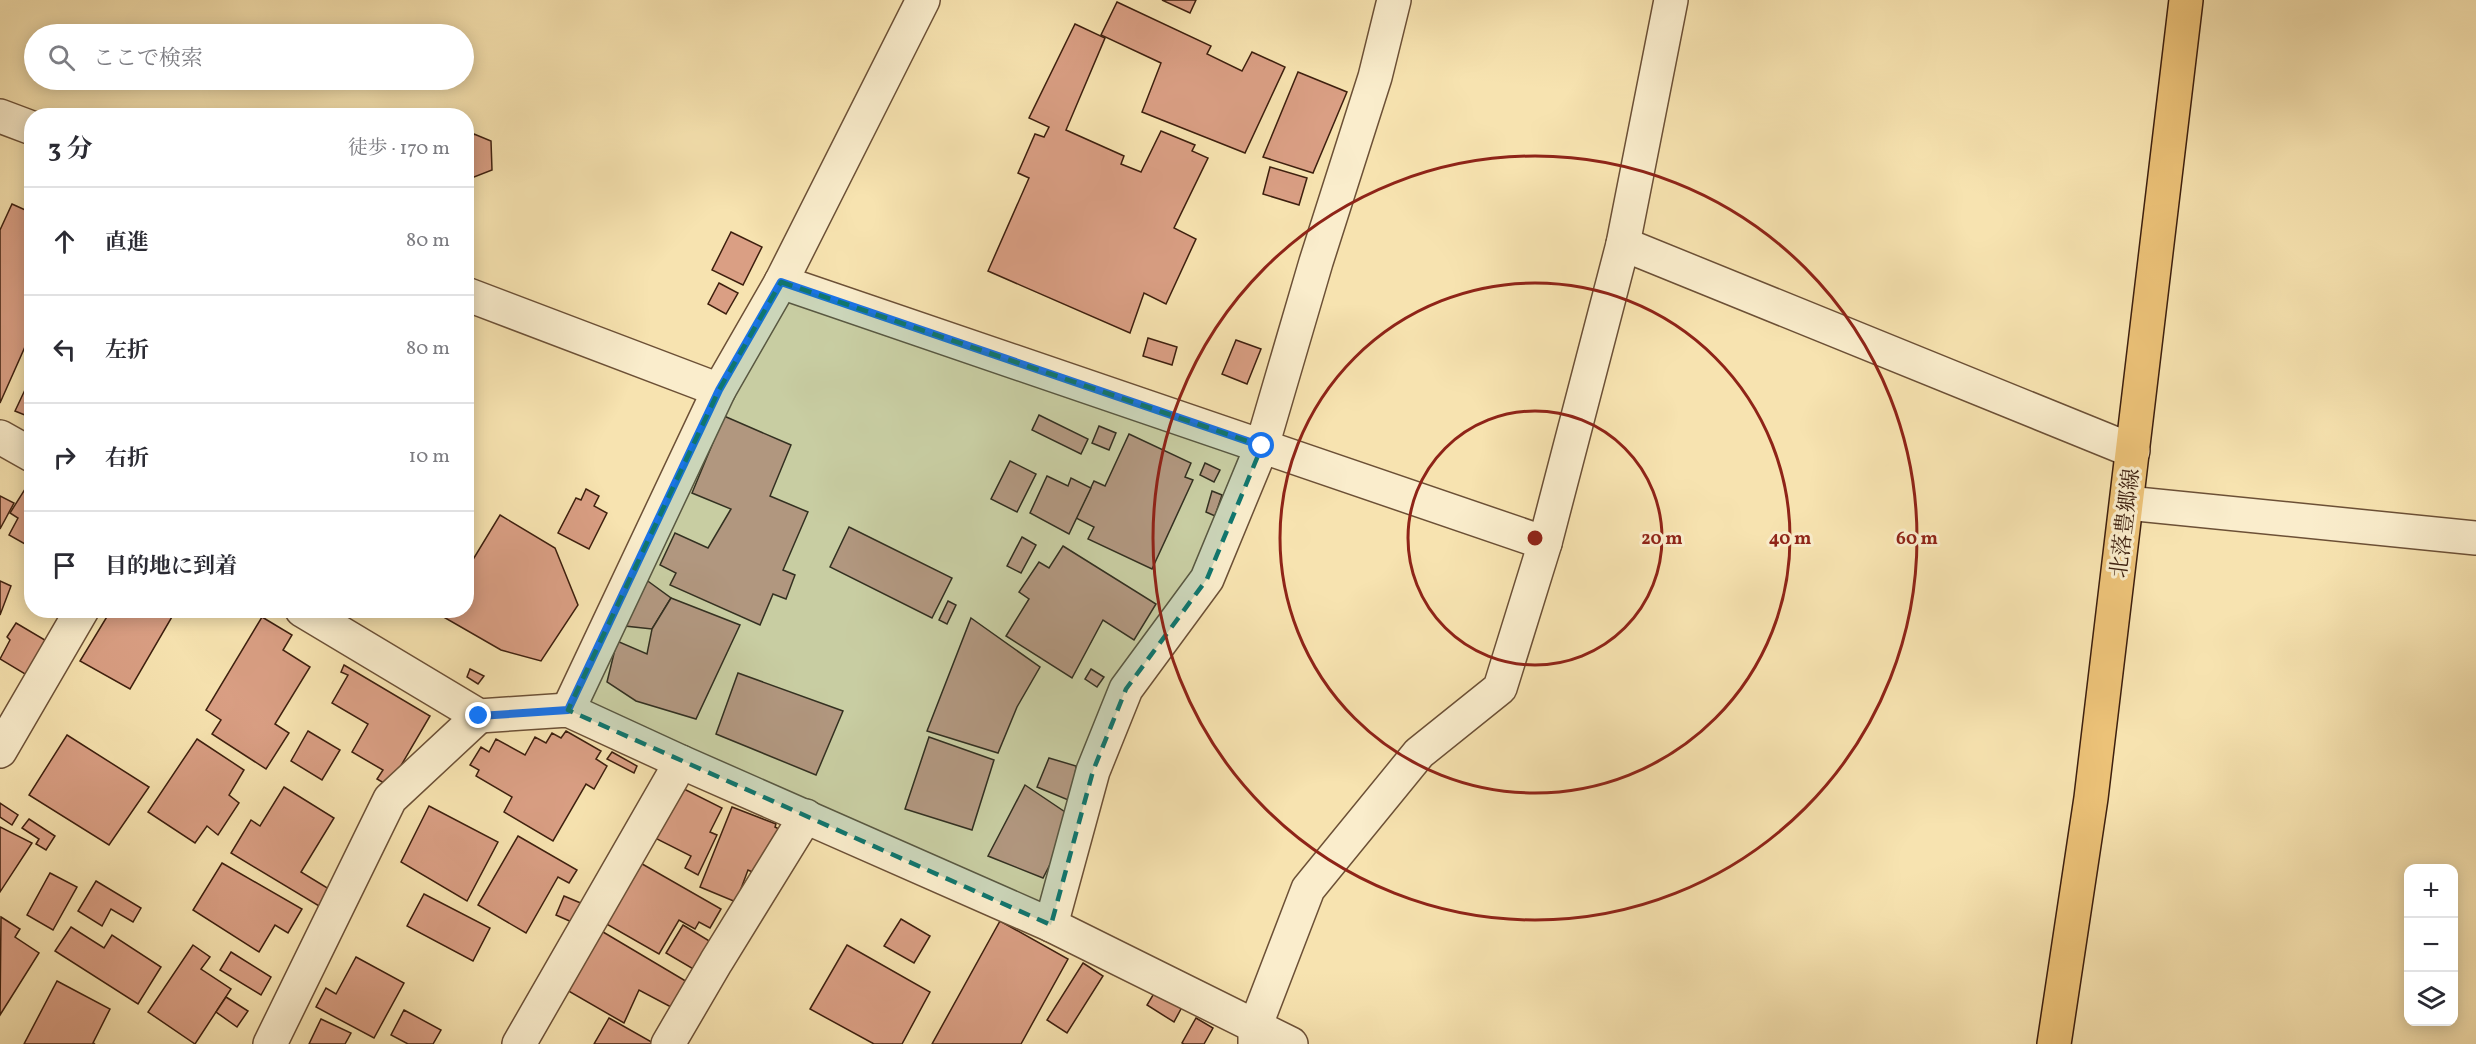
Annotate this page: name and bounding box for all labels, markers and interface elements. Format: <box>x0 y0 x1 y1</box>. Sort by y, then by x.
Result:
search box <box>24 24 474 90</box>
icon: search <box>45 41 78 74</box>
text: ここで検索 <box>93 44 203 75</box>
text: 3 分 <box>48 132 92 168</box>
text: 徒歩 · 170 m <box>348 135 450 163</box>
icon: ahead <box>48 225 81 258</box>
text: 80 m <box>406 227 450 255</box>
text: 直進 <box>105 228 149 259</box>
icon: left <box>48 333 81 366</box>
text: 80 m <box>406 335 450 363</box>
text: 左折 <box>105 336 149 367</box>
route start <box>1248 432 1274 458</box>
icon: right <box>48 441 81 474</box>
text: 10 m <box>409 443 450 471</box>
text: 右折 <box>105 444 149 475</box>
street label: 北落豊郷線 <box>2104 467 2149 580</box>
text: 20 m <box>1641 527 1683 552</box>
text: 40 m <box>1769 527 1811 552</box>
text: 60 m <box>1896 527 1938 552</box>
centre of rings <box>1525 528 1545 548</box>
icon: arrive <box>48 549 81 582</box>
text: 目的地に到着 <box>105 552 237 583</box>
route end <box>465 702 491 728</box>
map controls <box>2404 864 2458 1026</box>
button: + <box>2404 864 2458 918</box>
button: − <box>2404 918 2458 972</box>
button: layers <box>2404 972 2458 1026</box>

